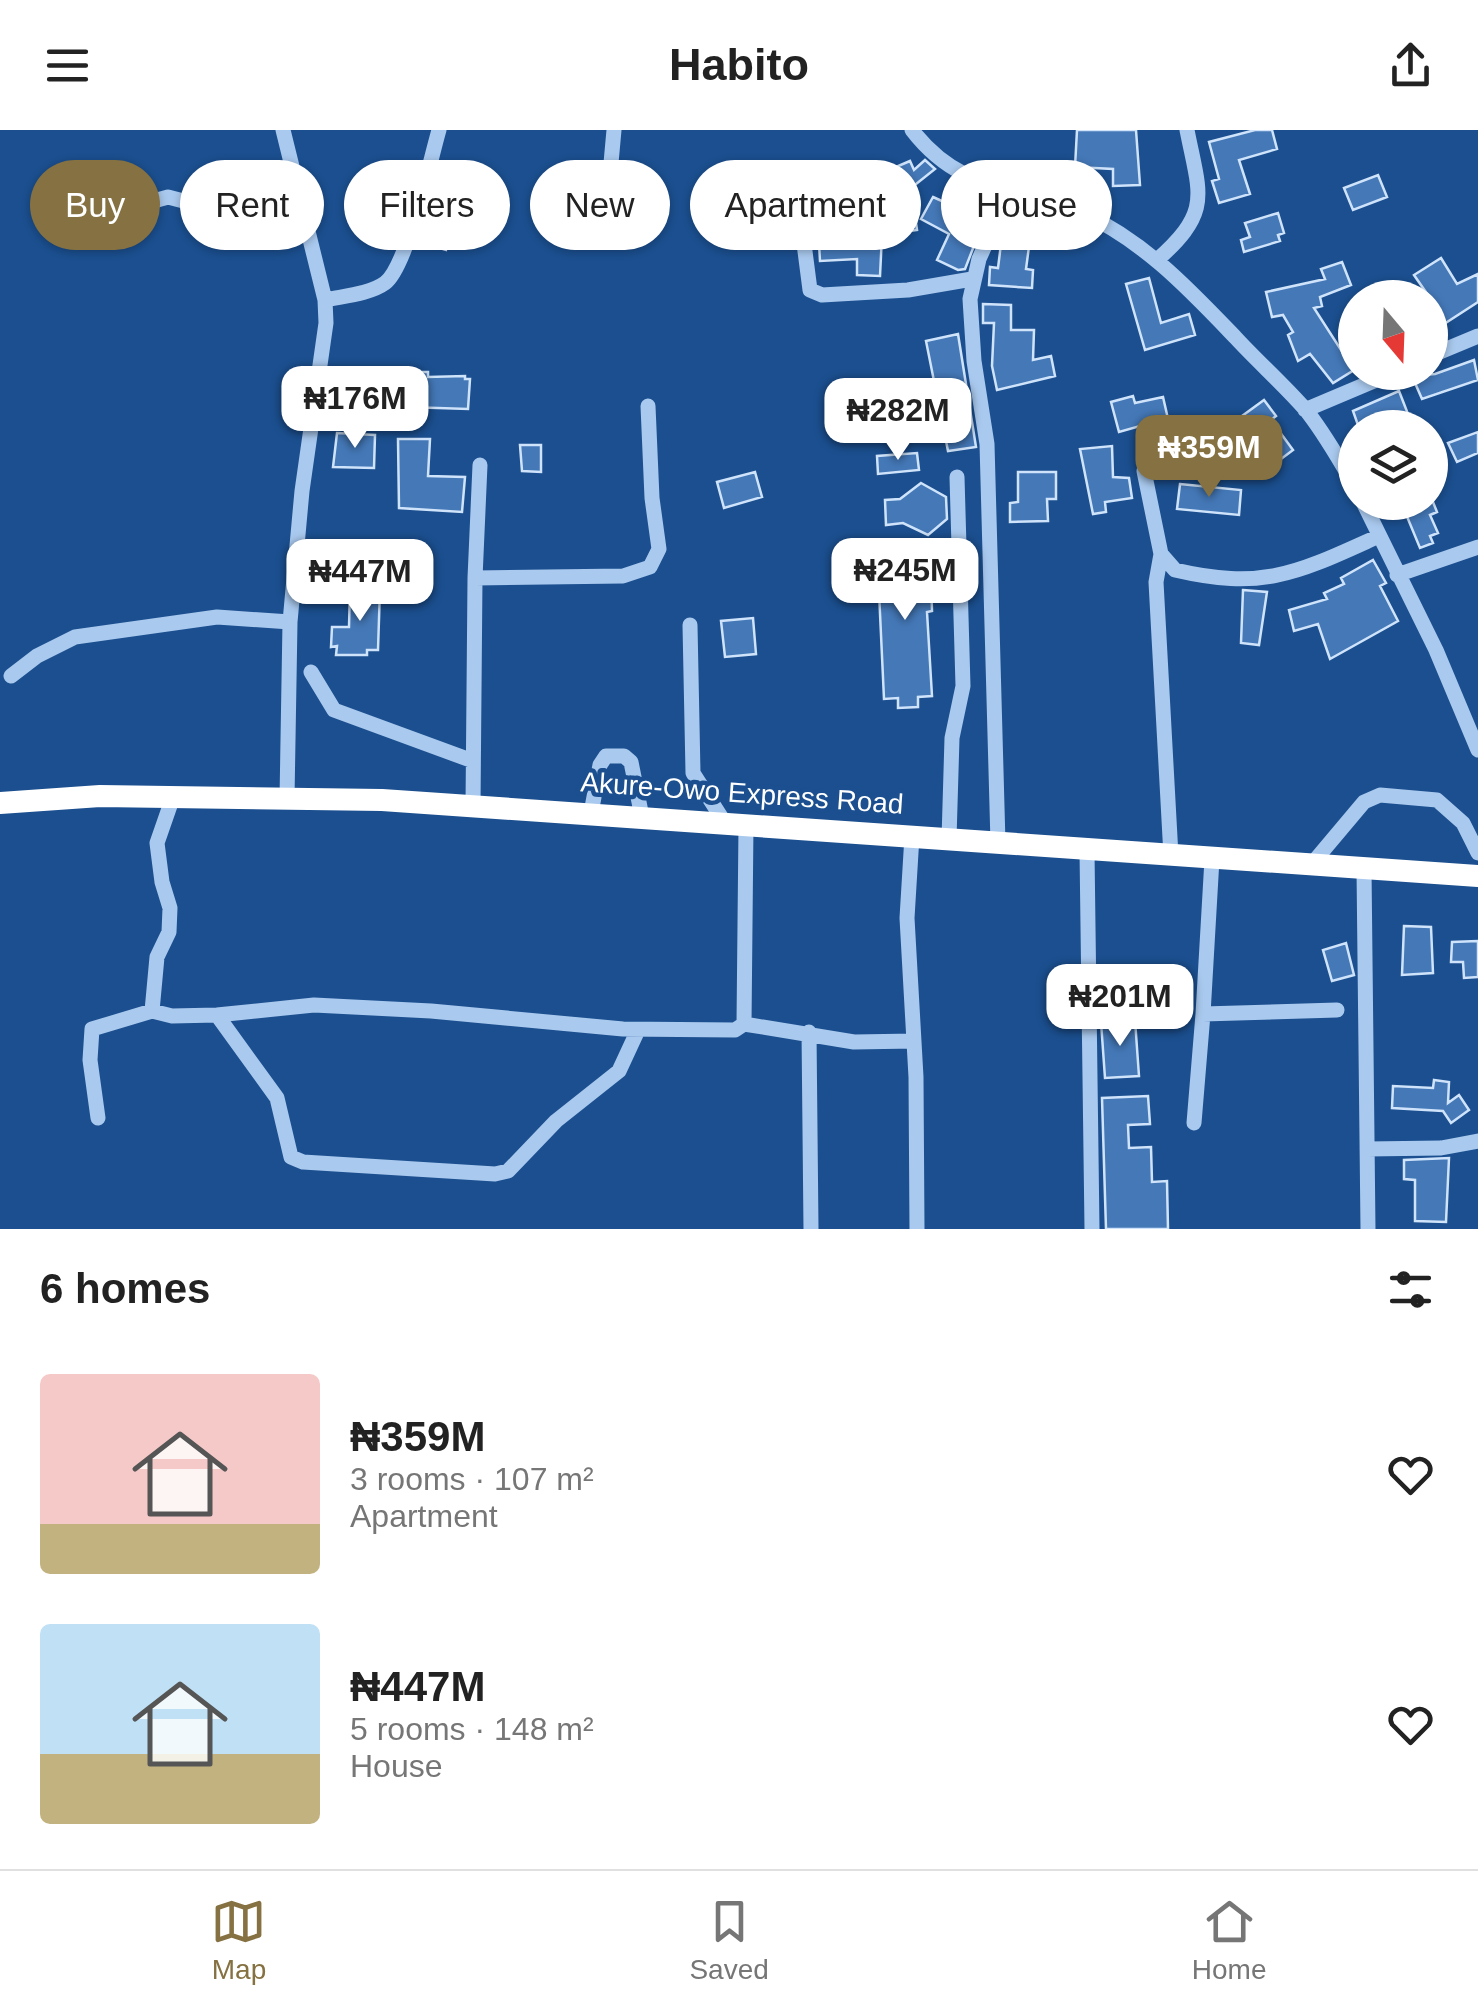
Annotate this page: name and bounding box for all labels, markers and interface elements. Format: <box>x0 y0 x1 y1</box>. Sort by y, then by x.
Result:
icon: menu <box>40 38 95 93</box>
icon: share <box>1383 38 1438 93</box>
text: Habito <box>669 39 809 90</box>
chip: Buy <box>30 160 160 250</box>
chip: Rent <box>180 160 324 250</box>
chip: Filters <box>344 160 510 250</box>
chip: New <box>530 160 670 250</box>
chip: Apartment <box>690 160 921 250</box>
chip: House <box>941 160 1112 250</box>
north arrow <box>1338 280 1448 390</box>
map controls <box>1338 280 1448 520</box>
pin: ₦176M <box>285 366 425 451</box>
pin: ₦282M <box>828 378 968 463</box>
text: ₦176M <box>303 380 407 416</box>
text: ₦282M <box>846 392 950 428</box>
button: layers <box>1338 410 1448 520</box>
pin: ₦359M <box>1139 415 1279 500</box>
text: ₦359M <box>1157 429 1261 465</box>
pin: ₦245M <box>835 538 975 623</box>
pin: ₦447M <box>290 539 430 624</box>
text: ₦245M <box>853 552 957 588</box>
text: ₦447M <box>308 553 412 589</box>
street label: Akure-Owo Express Road <box>579 766 905 820</box>
pin: ₦201M <box>1050 964 1190 1049</box>
text: ₦201M <box>1068 978 1172 1014</box>
icon: filters <box>1383 1262 1438 1317</box>
text: 6 homes <box>40 1265 210 1312</box>
text: ₦359M <box>350 1413 485 1460</box>
icon: home <box>120 1414 240 1534</box>
icon: heart <box>1383 1447 1438 1502</box>
text: 3 rooms · 107 m² <box>350 1461 594 1497</box>
text: Apartment <box>350 1498 498 1534</box>
text: ₦447M <box>350 1663 485 1710</box>
icon: home <box>120 1664 240 1784</box>
icon: heart <box>1383 1697 1438 1752</box>
text: 5 rooms · 148 m² <box>350 1711 594 1747</box>
text: House <box>350 1748 443 1784</box>
tab: Map <box>211 1894 266 1986</box>
tab: Saved <box>689 1894 769 1986</box>
tab: Home <box>1192 1894 1266 1986</box>

